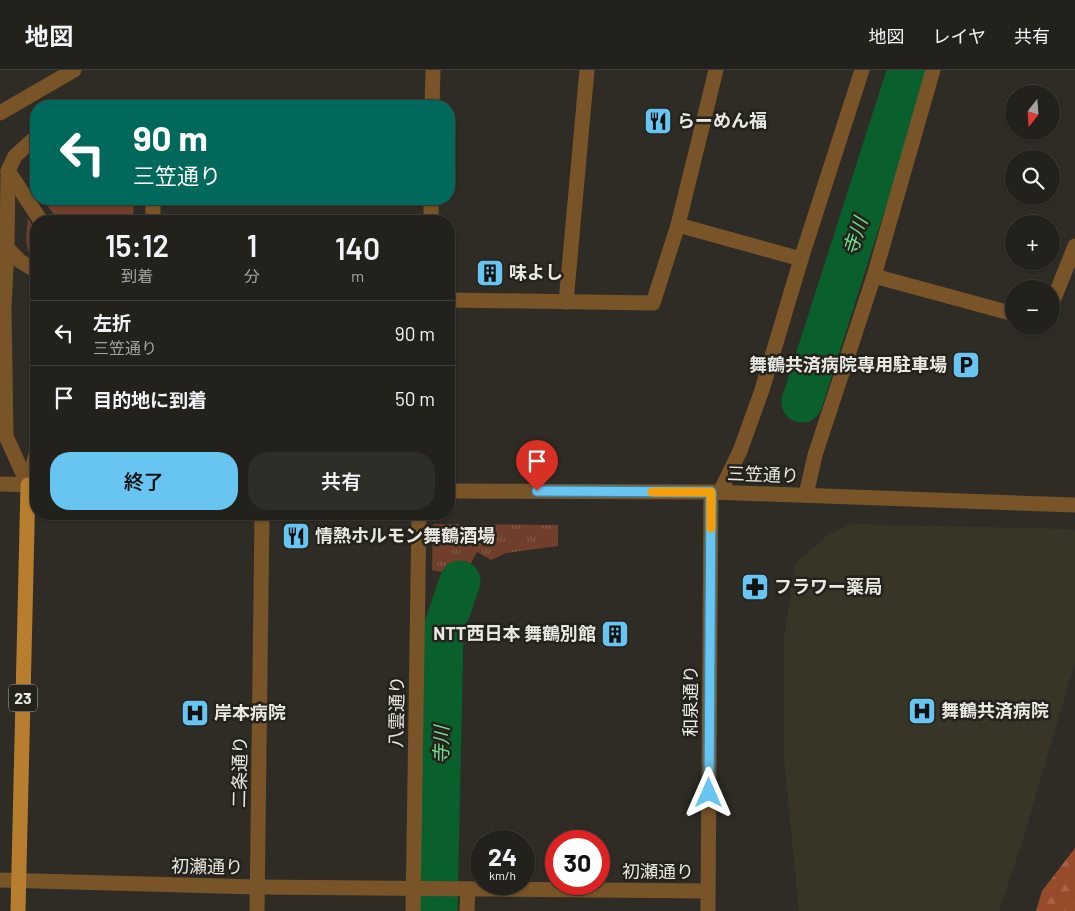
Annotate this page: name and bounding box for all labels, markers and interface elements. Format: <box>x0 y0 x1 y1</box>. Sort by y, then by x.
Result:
text: 地図 <box>25 21 73 50</box>
text: 地図 <box>869 25 905 47</box>
text: レイヤ <box>933 25 986 47</box>
text: 共有 <box>1014 25 1050 47</box>
north arrow <box>1005 85 1060 140</box>
map controls <box>1005 85 1060 335</box>
restaurant icon: らーめん福 <box>643 106 673 136</box>
place label: らーめん福 <box>677 109 767 131</box>
text: 90 m <box>133 116 208 158</box>
icon: left <box>50 120 115 185</box>
button: search <box>1005 150 1060 205</box>
text: 三笠通り <box>133 162 221 188</box>
water label: 寺川 <box>838 212 872 257</box>
button: + <box>1005 215 1060 270</box>
text: 15:12 <box>105 227 169 263</box>
text: 1 <box>247 227 257 263</box>
text: 140 <box>335 230 380 266</box>
building icon: 味よし <box>475 258 505 288</box>
place label: 味よし <box>509 261 563 283</box>
text: 到着 <box>121 266 153 285</box>
text: 分 <box>244 266 260 285</box>
text: m <box>351 266 364 285</box>
button: − <box>1005 280 1060 335</box>
text: 左折 <box>93 311 131 334</box>
icon: left <box>50 319 78 347</box>
text: 90 m <box>395 322 435 345</box>
text: 三笠通り <box>93 338 157 357</box>
parking icon: 舞鶴共済病院専用駐車場 <box>951 350 981 380</box>
place label: 舞鶴共済病院専用駐車場 <box>749 353 947 375</box>
icon: arrive <box>50 384 78 412</box>
text: 50 m <box>395 387 435 410</box>
text: 目的地に到着 <box>93 388 207 411</box>
pin <box>516 440 558 491</box>
icon: arrive <box>523 447 551 475</box>
button: 終了 <box>50 452 238 510</box>
button: 共有 <box>248 452 435 510</box>
street label: 三笠通り <box>727 462 799 486</box>
restaurant icon: 情熱ホルモン舞鶴酒場 <box>281 521 311 551</box>
place label: 情熱ホルモン舞鶴酒場 <box>315 524 495 546</box>
pharmacy icon: フラワー薬局 <box>740 572 770 602</box>
place label: フラワー薬局 <box>774 575 882 597</box>
building icon: NTT西日本 舞鶴別館 <box>600 619 630 649</box>
place label: NTT西日本 舞鶴別館 <box>433 622 596 644</box>
street label: 和泉通り <box>679 665 701 737</box>
street label: 八雲通り <box>384 676 408 748</box>
road number: 23 <box>9 684 37 711</box>
hospital icon: 舞鶴共済病院 <box>907 696 937 726</box>
hospital icon: 岸本病院 <box>180 698 210 728</box>
place label: 舞鶴共済病院 <box>941 699 1049 721</box>
place label: 岸本病院 <box>214 701 286 723</box>
water label: 寺川 <box>429 724 452 764</box>
street label: 二条通り <box>227 736 251 808</box>
position arrow <box>682 766 734 818</box>
speed limit sign: 30 <box>545 830 610 895</box>
text: 24 <box>488 841 517 871</box>
street label: 初瀬通り <box>171 854 243 878</box>
street label: 初瀬通り <box>622 860 694 882</box>
text: km/h <box>489 868 516 882</box>

